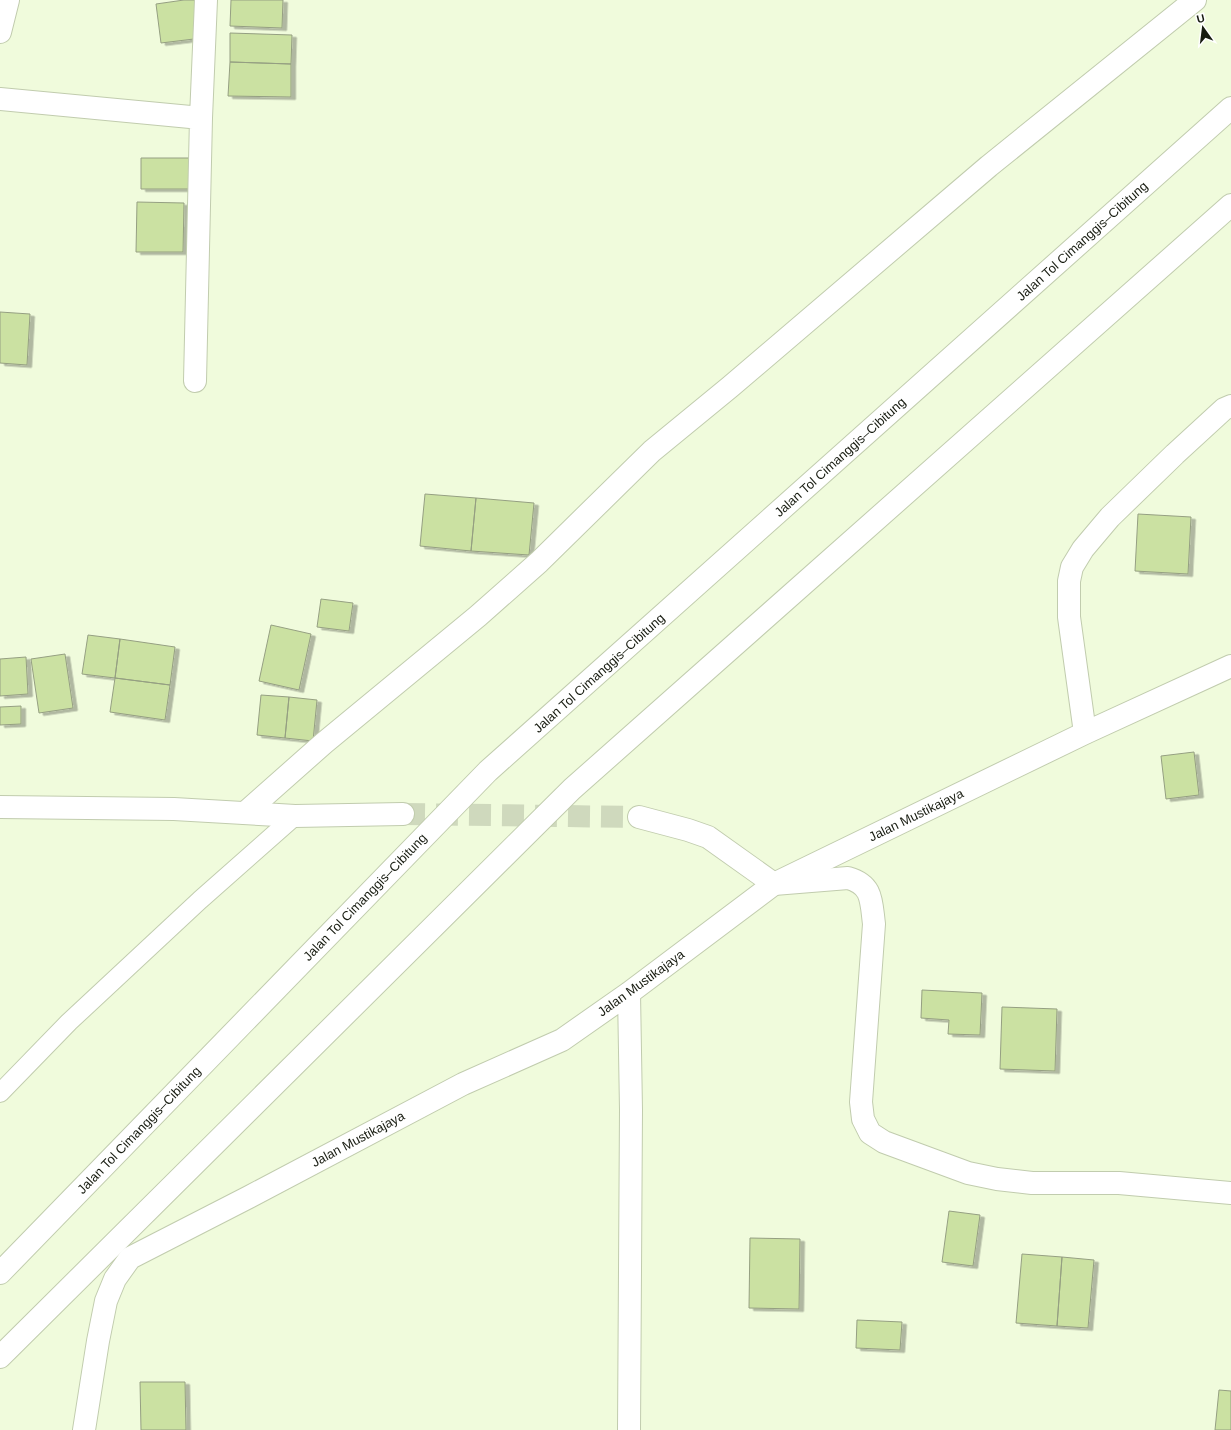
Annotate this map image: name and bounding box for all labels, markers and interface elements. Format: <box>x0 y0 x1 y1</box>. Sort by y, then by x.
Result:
north arrow <box>1183 8 1223 48</box>
text: U <box>1195 12 1206 25</box>
street label: Jalan Tol Cimanggis–Cibitung <box>1013 178 1151 304</box>
street label: Jalan Tol Cimanggis–Cibitung <box>771 394 909 520</box>
street label: Jalan Tol Cimanggis–Cibitung <box>530 610 668 736</box>
street label: Jalan Mustikajaya <box>866 785 966 844</box>
street label: Jalan Tol Cimanggis–Cibitung <box>300 830 430 964</box>
street label: Jalan Mustikajaya <box>595 946 688 1019</box>
street label: Jalan Tol Cimanggis–Cibitung <box>74 1063 204 1197</box>
street label: Jalan Mustikajaya <box>309 1108 408 1170</box>

